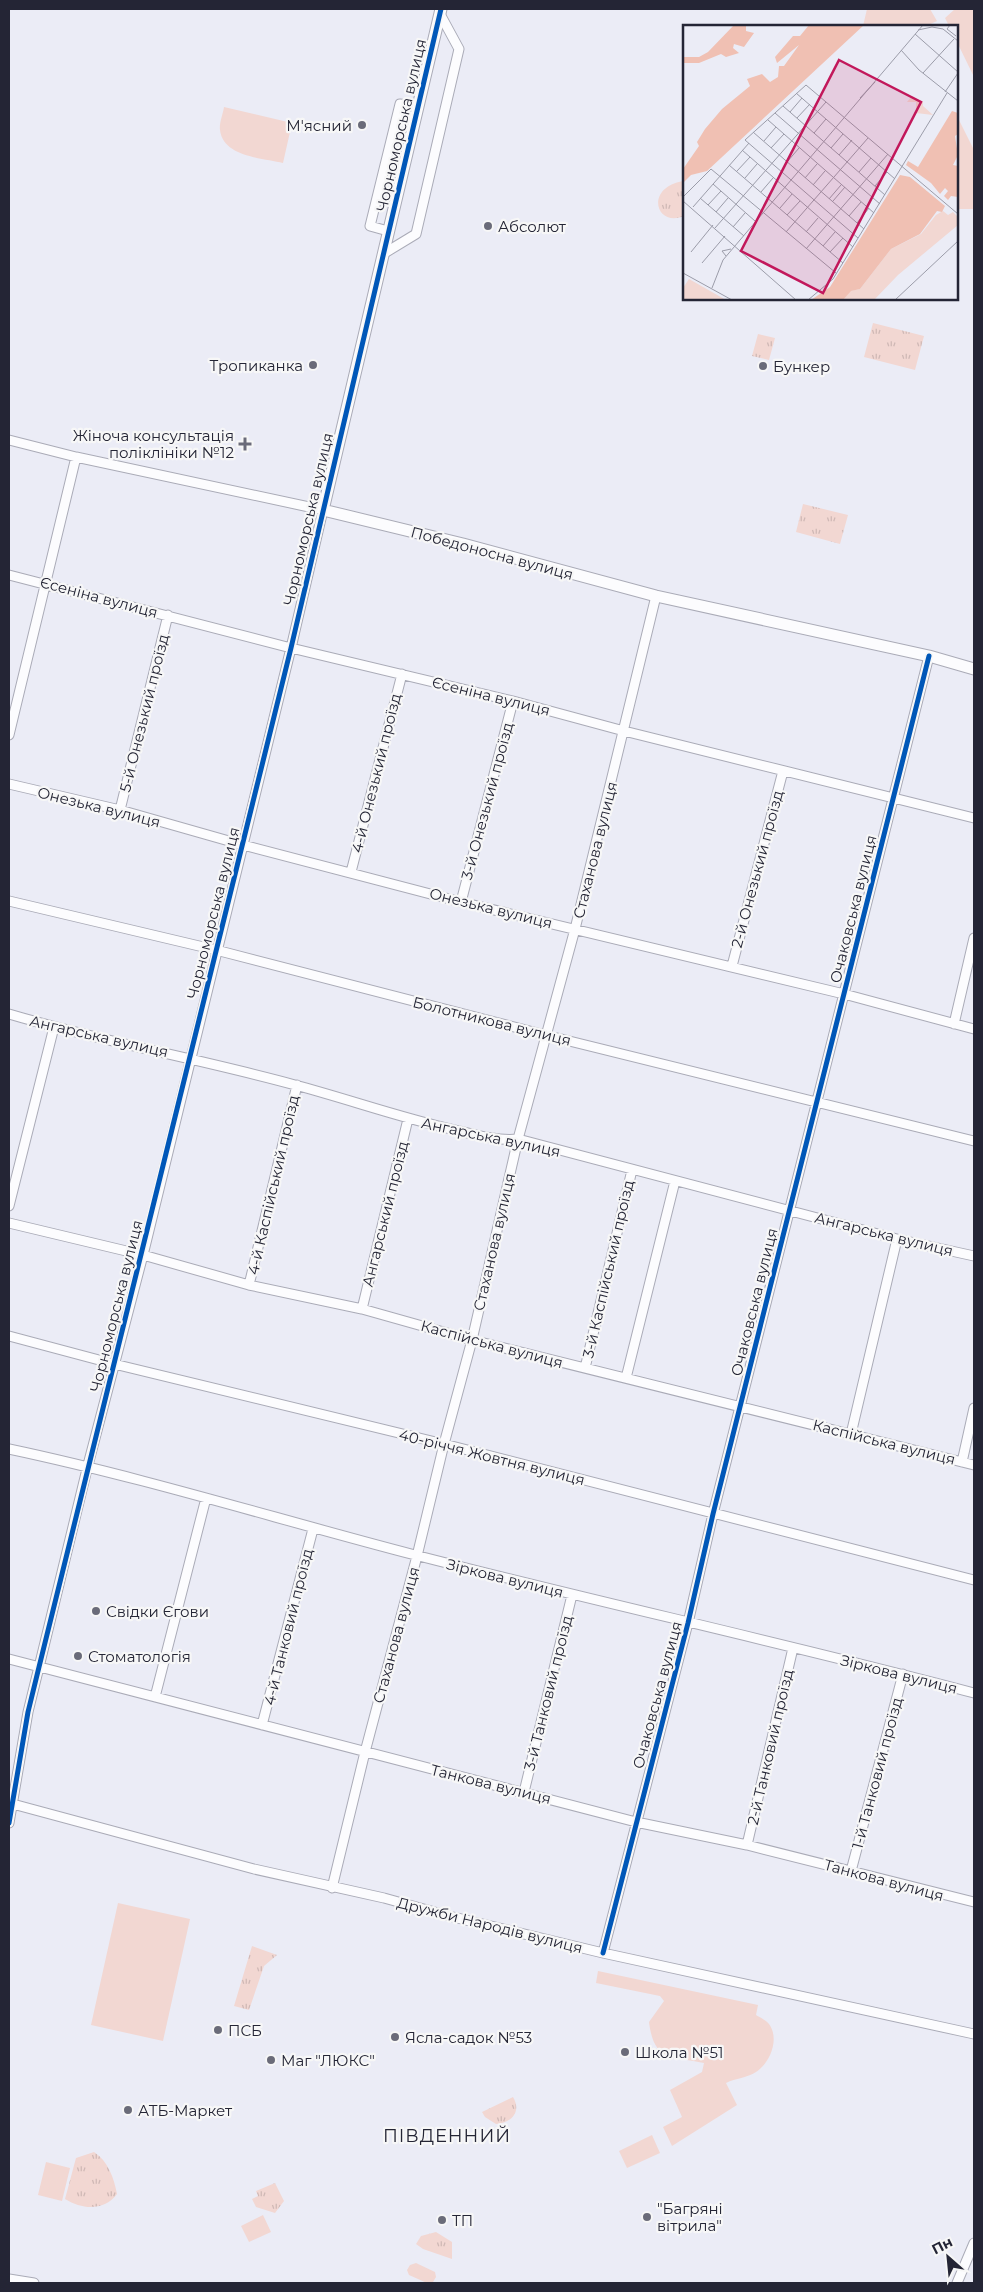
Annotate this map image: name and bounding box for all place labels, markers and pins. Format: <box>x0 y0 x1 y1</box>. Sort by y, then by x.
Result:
place label: М'ясний <box>286 116 352 135</box>
marker: М'ясний <box>356 119 368 131</box>
place label: Абсолют <box>498 217 567 236</box>
marker: Абсолют <box>482 220 494 232</box>
place label: Тропиканка <box>209 356 303 375</box>
place label: Бункер <box>773 357 830 376</box>
marker: Тропиканка <box>307 359 319 371</box>
marker: Бункер <box>757 360 769 372</box>
place label: Жіноча консультація поліклініки №12 <box>73 426 234 462</box>
marker: Жіноча консультація поліклініки №12 <box>238 437 252 451</box>
place label: Свідки Єгови <box>106 1602 209 1621</box>
marker: Свідки Єгови <box>90 1605 102 1617</box>
place label: Стоматологія <box>88 1647 191 1666</box>
marker: Стоматологія <box>72 1650 84 1662</box>
place label: ПСБ <box>228 2021 262 2040</box>
marker: ПСБ <box>212 2024 224 2036</box>
place label: Ясла-садок №53 <box>405 2028 532 2047</box>
marker: Ясла-садок №53 <box>389 2031 401 2043</box>
place label: Школа №51 <box>635 2043 723 2062</box>
marker: Школа №51 <box>619 2046 631 2058</box>
place label: Маг "ЛЮКС" <box>281 2051 375 2070</box>
marker: Маг "ЛЮКС" <box>265 2054 277 2066</box>
place label: АТБ-Маркет <box>138 2101 233 2120</box>
marker: АТБ-Маркет <box>122 2104 134 2116</box>
place label: "Багряні вітрила" <box>657 2199 723 2235</box>
place label: ТП <box>452 2211 473 2230</box>
marker: "Багряні вітрила" <box>641 2211 653 2223</box>
marker: ТП <box>436 2214 448 2226</box>

